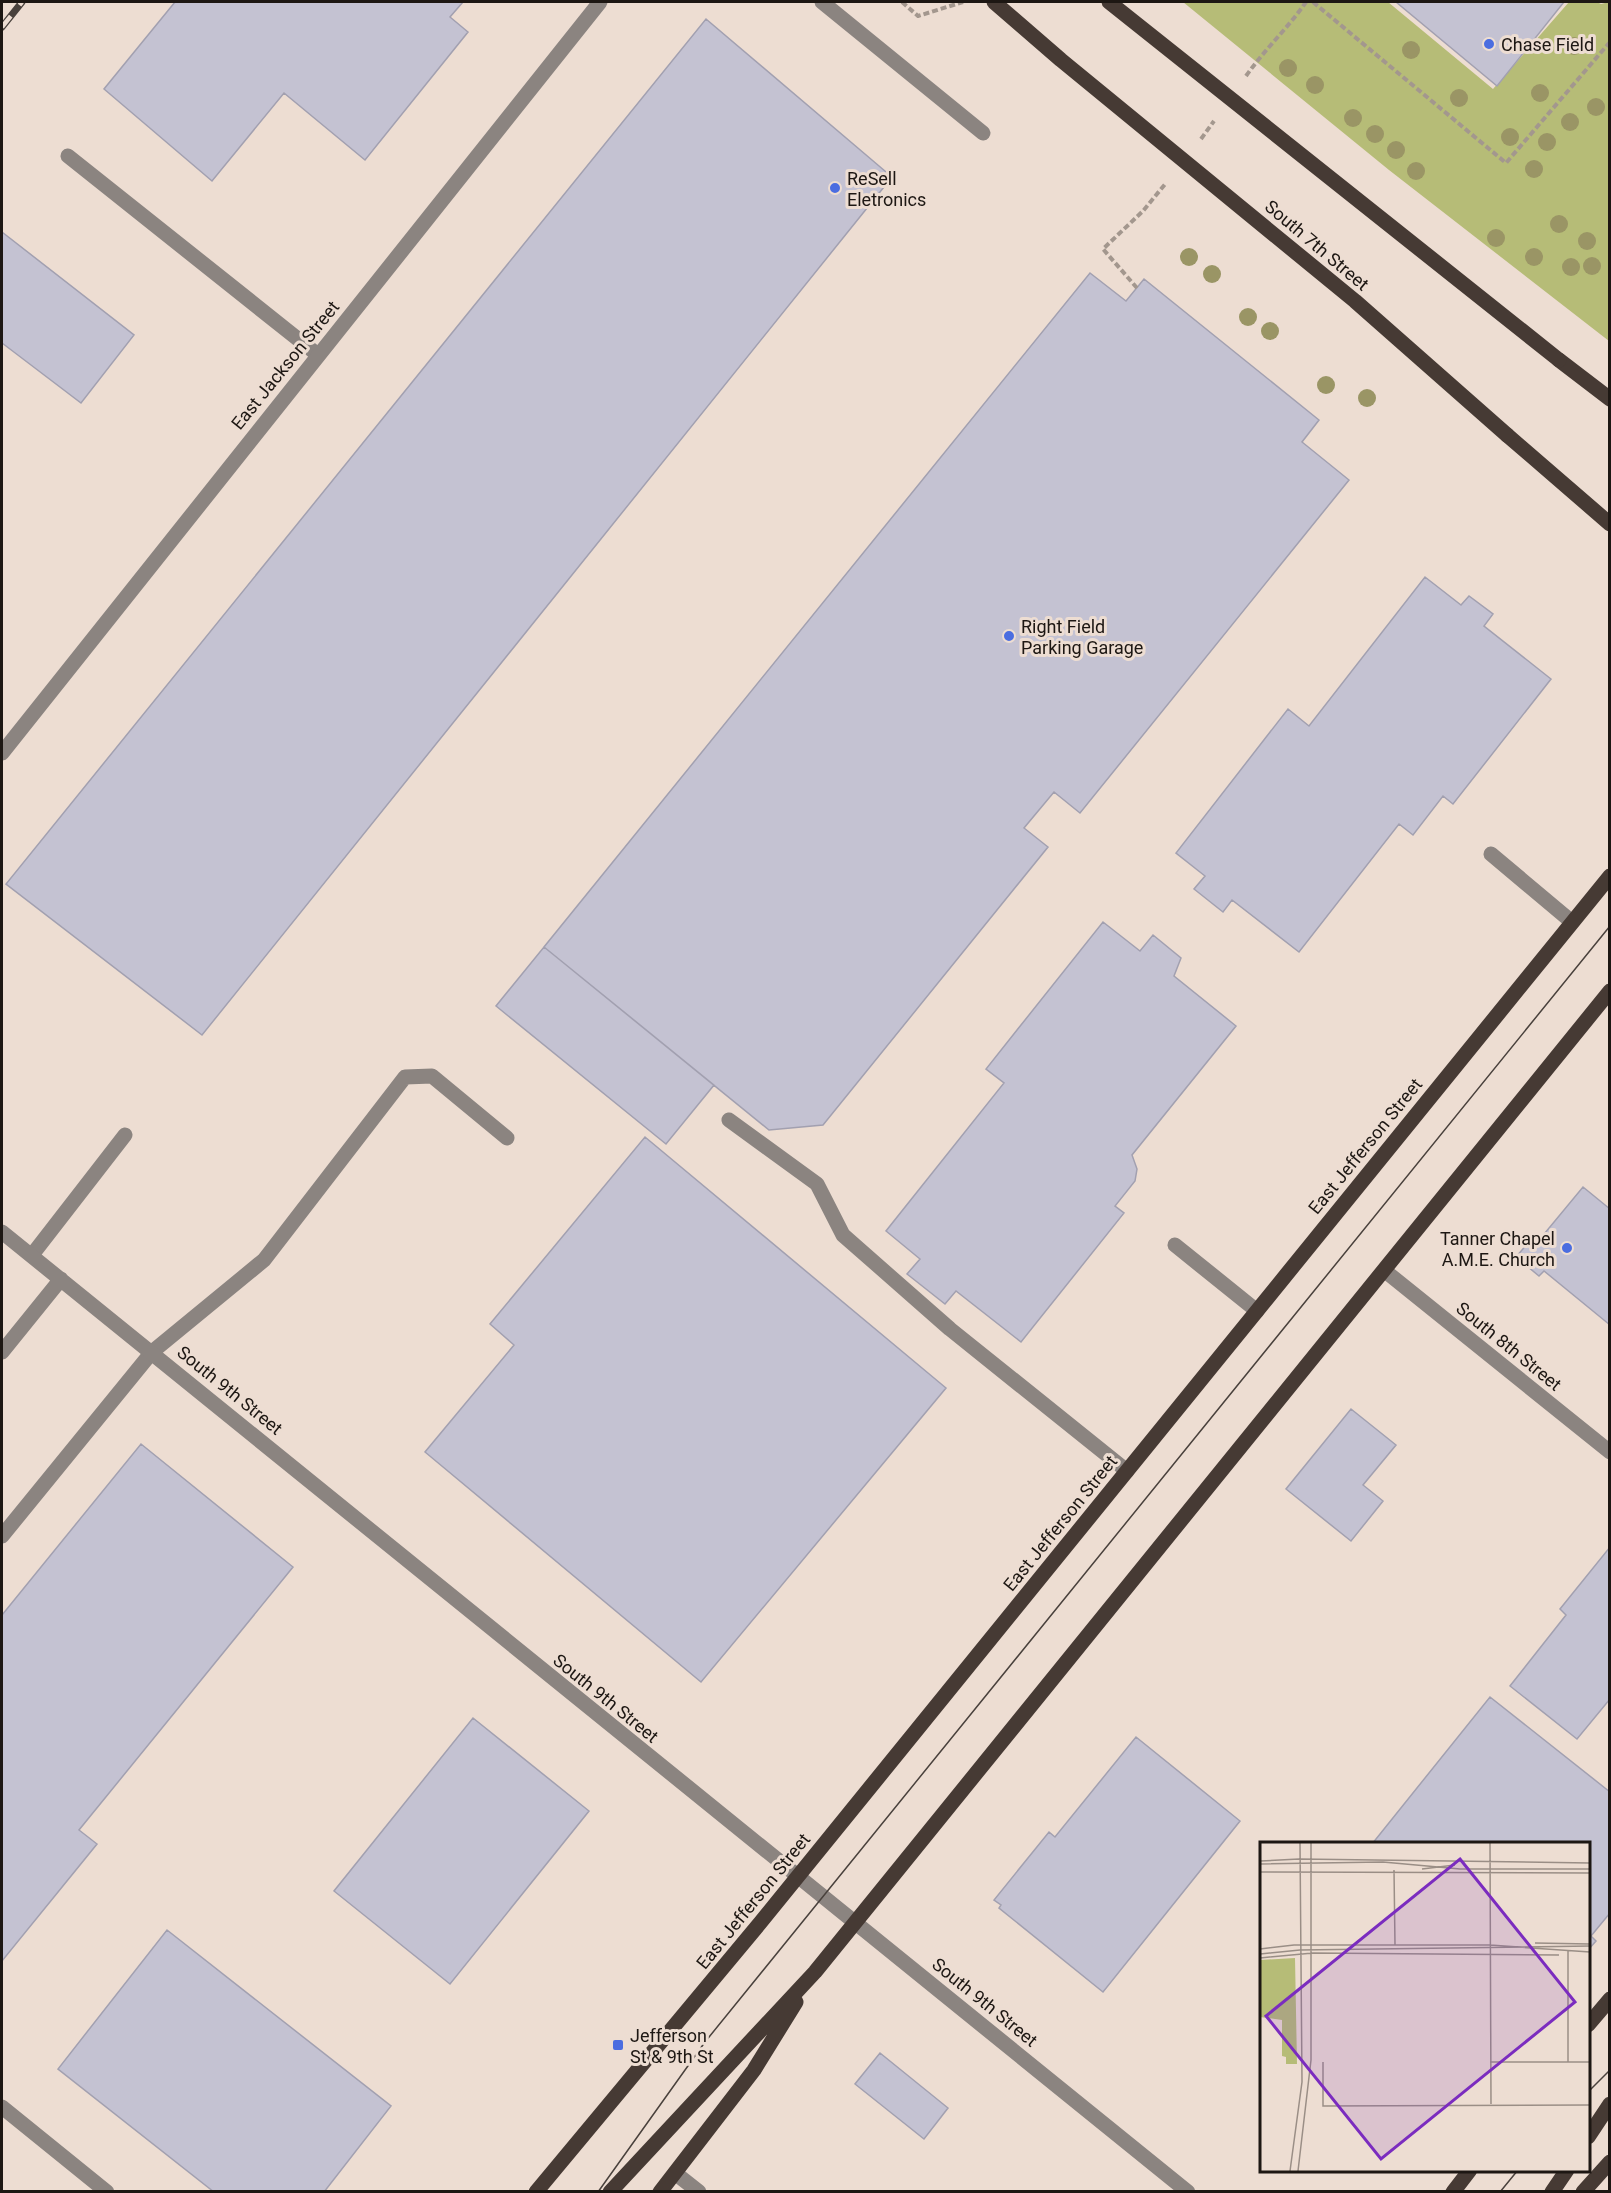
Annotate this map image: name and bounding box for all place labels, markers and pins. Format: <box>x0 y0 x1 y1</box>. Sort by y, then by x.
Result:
place label: Chase Field <box>1501 34 1594 55</box>
marker: Chase Field <box>1482 37 1496 51</box>
place label: ReSell Eletronics <box>847 168 926 210</box>
marker: ReSell Eletronics <box>828 181 842 195</box>
place label: Right Field Parking Garage <box>1021 616 1143 658</box>
marker: Right Field Parking Garage <box>1002 629 1016 643</box>
place label: Tanner Chapel A.M.E. Church <box>1440 1228 1555 1270</box>
marker: Tanner Chapel A.M.E. Church <box>1560 1241 1574 1255</box>
place label: Jefferson St & 9th St <box>630 2025 714 2067</box>
marker: Jefferson St & 9th St <box>611 2038 625 2052</box>

